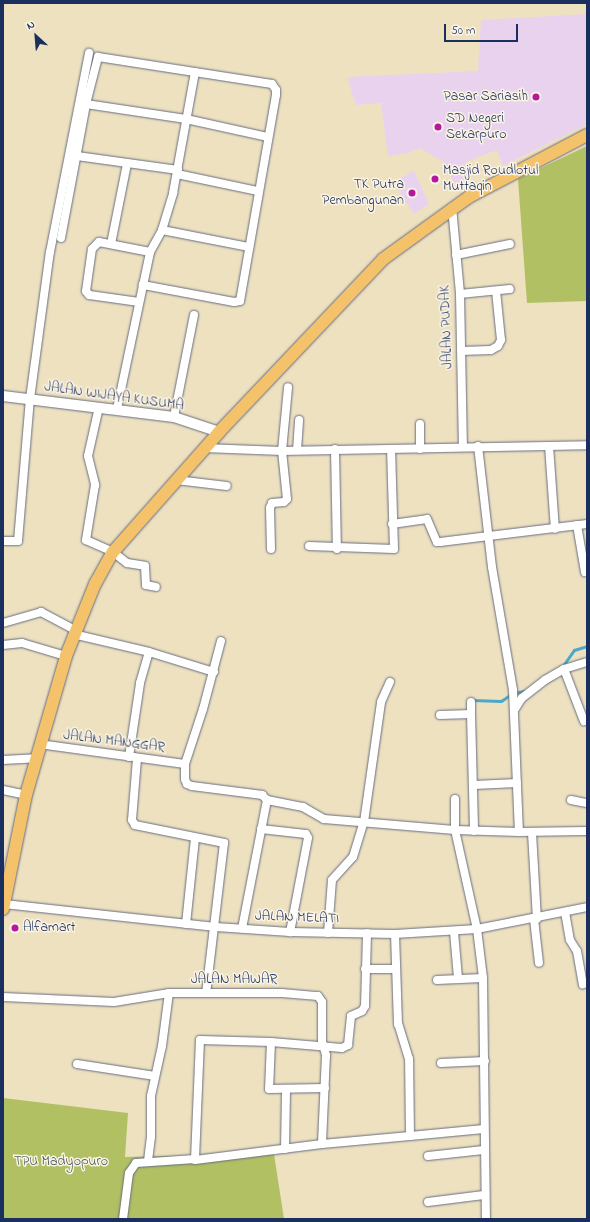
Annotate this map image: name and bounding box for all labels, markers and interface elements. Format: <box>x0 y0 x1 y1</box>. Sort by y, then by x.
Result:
north arrow <box>16 16 56 56</box>
text: N <box>24 16 38 34</box>
scale bar <box>446 16 520 42</box>
text: 50 m <box>451 22 475 40</box>
place label: Pasar Sariasih <box>443 89 528 105</box>
marker: Pasar Sariasih <box>531 92 541 102</box>
place label: SD Negeri Sekarpuro <box>446 111 506 144</box>
marker: SD Negeri Sekarpuro <box>433 122 443 132</box>
place label: Masjid Roudlotul Muttaqin <box>443 163 538 196</box>
marker: Masjid Roudlotul Muttaqin <box>430 174 440 184</box>
place label: TK Putra Pembangunan <box>322 177 404 210</box>
marker: TK Putra Pembangunan <box>407 188 417 198</box>
street label: JALAN PUDAK <box>437 285 457 369</box>
street label: JALAN WIJAYA KUSUMA <box>43 379 185 415</box>
street label: JALAN MANGGAR <box>62 727 166 757</box>
street label: JALAN MELATI <box>255 908 339 928</box>
place label: Alfamart <box>23 920 75 936</box>
marker: Alfamart <box>10 923 20 933</box>
street label: JALAN MAWAR <box>191 972 277 988</box>
park label: TPU Madyopuro <box>14 1154 108 1170</box>

